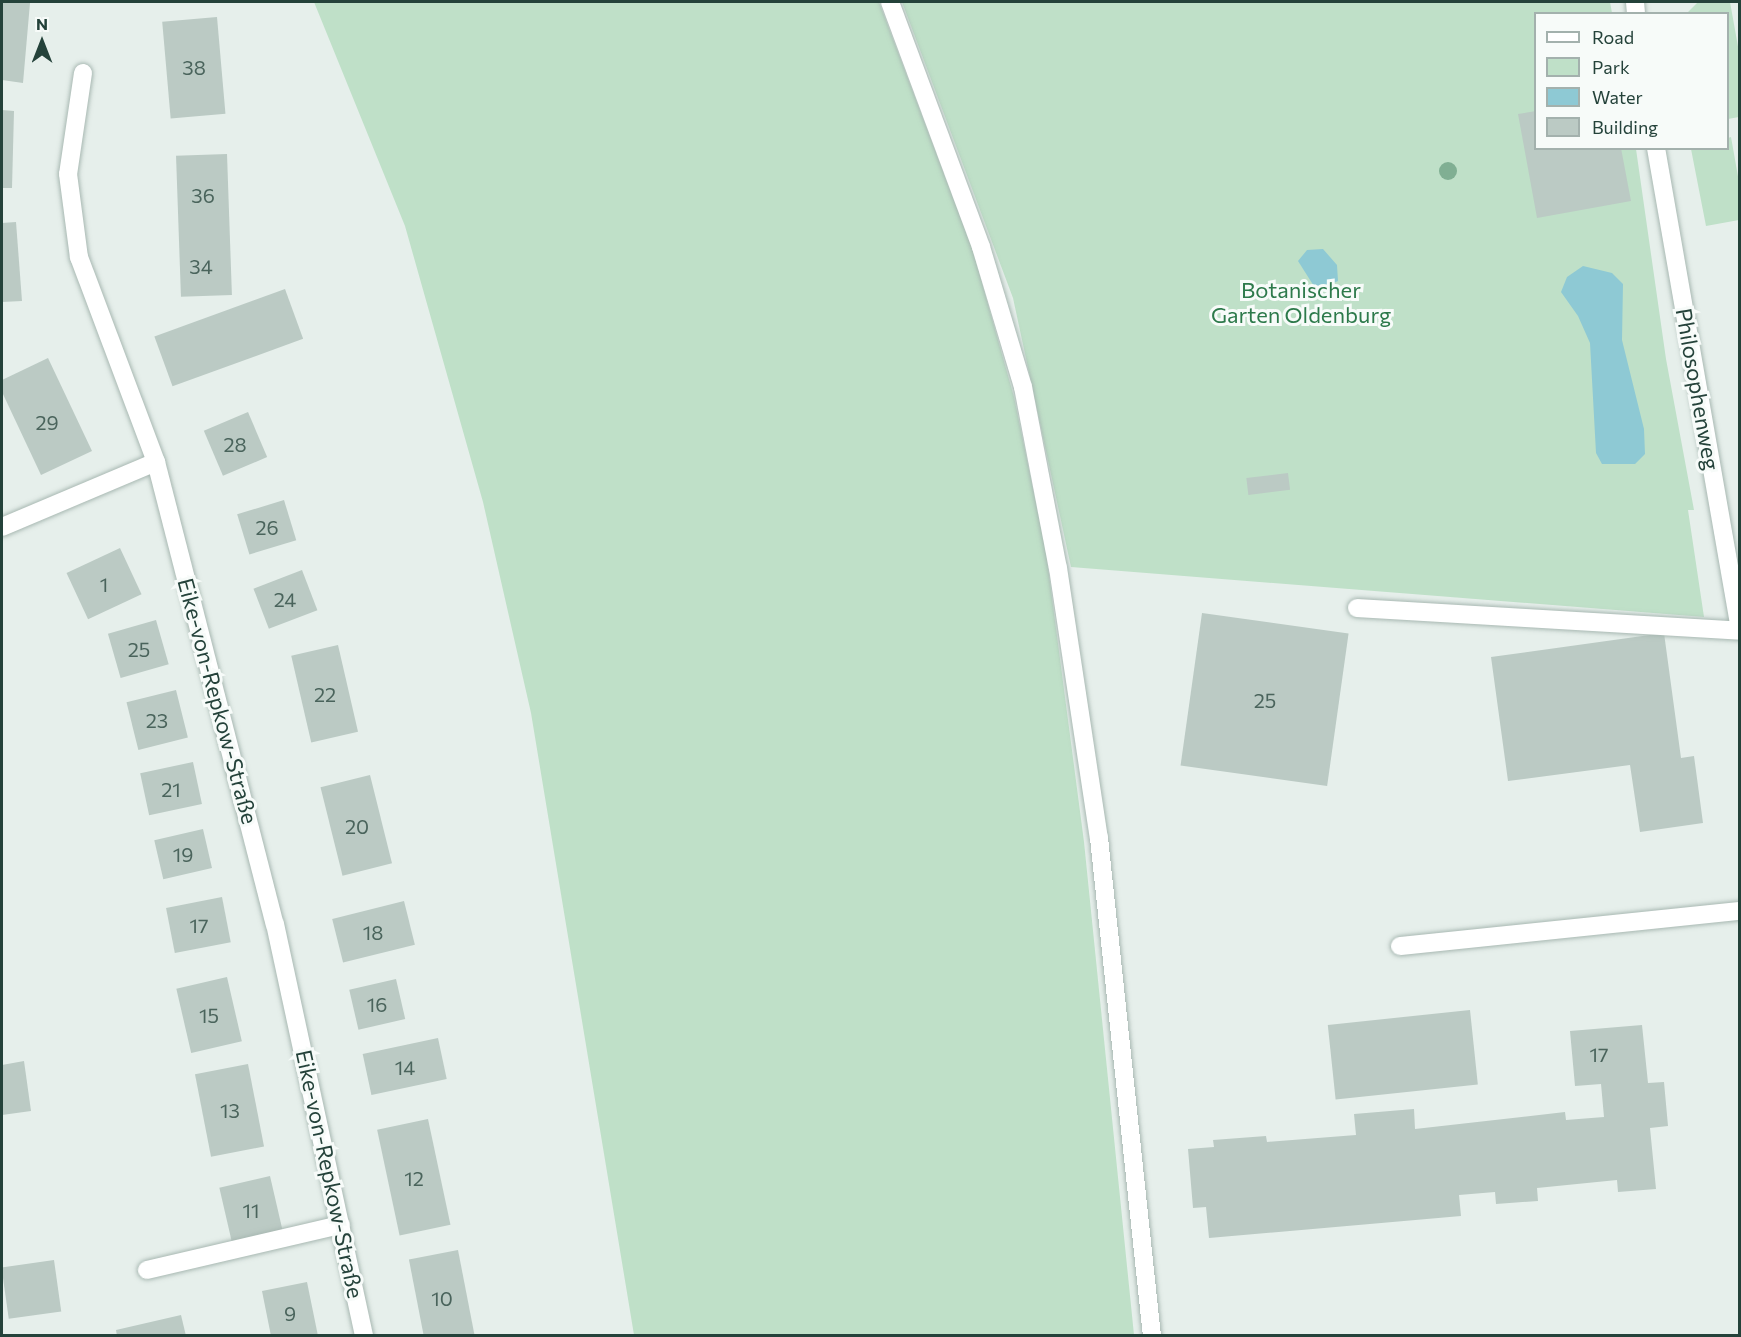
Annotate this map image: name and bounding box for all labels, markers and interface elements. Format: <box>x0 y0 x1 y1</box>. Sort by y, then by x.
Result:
north arrow <box>12 12 72 72</box>
legend <box>1534 12 1729 150</box>
text: N <box>36 14 48 33</box>
text: Road <box>1592 26 1634 48</box>
house number: 38 <box>182 55 206 79</box>
text: Park <box>1592 56 1630 78</box>
text: Water <box>1592 86 1643 108</box>
text: Building <box>1592 116 1658 138</box>
house number: 36 <box>191 183 215 207</box>
house number: 34 <box>189 254 213 278</box>
park label: Botanischer Garten Oldenburg <box>1211 276 1391 328</box>
street label: Philosophenweg <box>1671 306 1725 472</box>
house number: 29 <box>35 410 59 434</box>
house number: 28 <box>223 432 247 456</box>
house number: 26 <box>255 515 279 539</box>
house number: 1 <box>100 572 108 596</box>
street label: Eike-von-Repkow-Straße <box>172 575 264 827</box>
house number: 24 <box>274 587 296 611</box>
house number: 25 <box>128 637 150 661</box>
house number: 22 <box>314 682 336 706</box>
house number: 25 <box>1254 688 1276 712</box>
house number: 23 <box>146 708 168 732</box>
house number: 21 <box>161 777 181 801</box>
house number: 20 <box>345 814 369 838</box>
house number: 19 <box>173 842 193 866</box>
house number: 17 <box>189 913 209 937</box>
house number: 18 <box>363 920 383 944</box>
house number: 16 <box>367 992 387 1016</box>
house number: 15 <box>199 1003 219 1027</box>
house number: 17 <box>1589 1042 1609 1066</box>
street label: Eike-von-Repkow-Straße <box>291 1047 369 1301</box>
house number: 14 <box>395 1055 415 1079</box>
house number: 13 <box>220 1098 240 1122</box>
house number: 12 <box>404 1166 424 1190</box>
house number: 11 <box>242 1198 260 1222</box>
house number: 10 <box>431 1286 453 1310</box>
house number: 9 <box>284 1301 296 1325</box>

